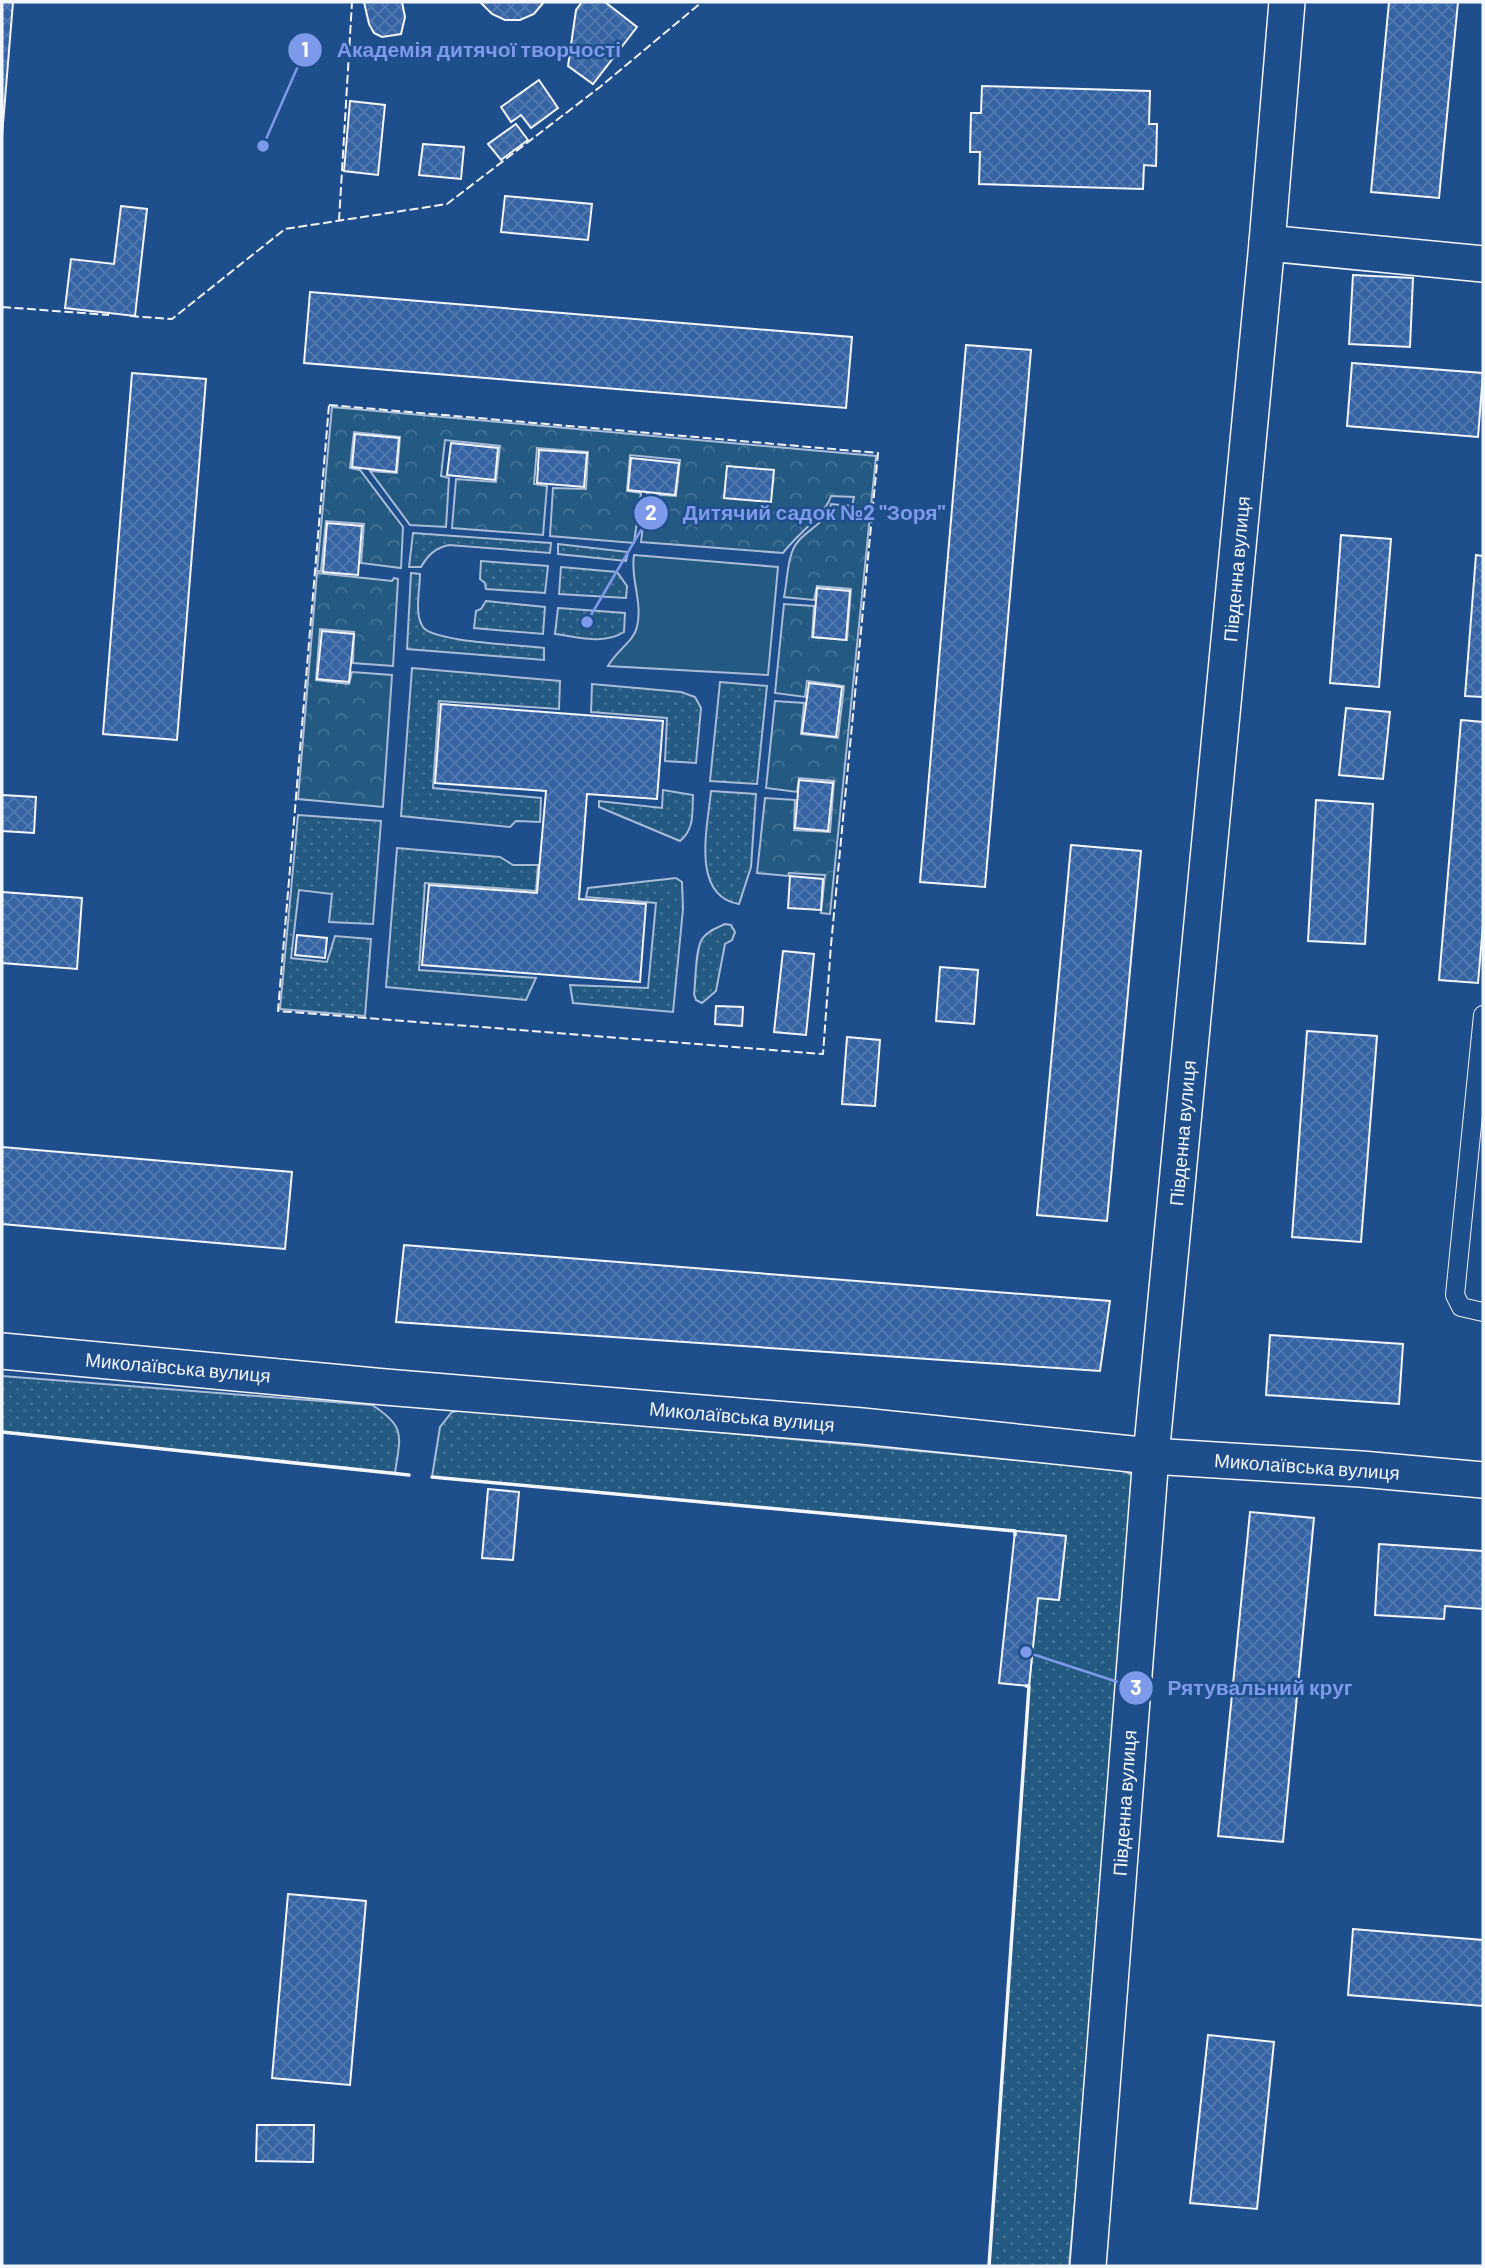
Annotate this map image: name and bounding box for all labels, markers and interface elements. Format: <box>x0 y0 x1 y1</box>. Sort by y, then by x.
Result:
callout: Академія дитячої творчості <box>287 29 635 71</box>
text: 1 <box>301 36 309 61</box>
text: Академія дитячої творчості <box>337 36 621 61</box>
callout: Дитячий садок №2 "Зоря" <box>634 492 959 534</box>
street label: Південна вулиця <box>1218 495 1254 643</box>
text: 2 <box>645 499 657 524</box>
text: Дитячий садок №2 "Зоря" <box>683 499 946 524</box>
street label: Південна вулиця <box>1164 1059 1200 1207</box>
street label: Миколаївська вулиця <box>84 1347 272 1387</box>
street label: Миколаївська вулиця <box>648 1396 836 1436</box>
street label: Миколаївська вулиця <box>1213 1448 1401 1484</box>
callout: Рятувальний круг <box>1118 1667 1366 1709</box>
text: 3 <box>1130 1674 1142 1699</box>
text: Рятувальний круг <box>1167 1674 1353 1699</box>
street label: Південна вулиця <box>1107 1729 1141 1877</box>

